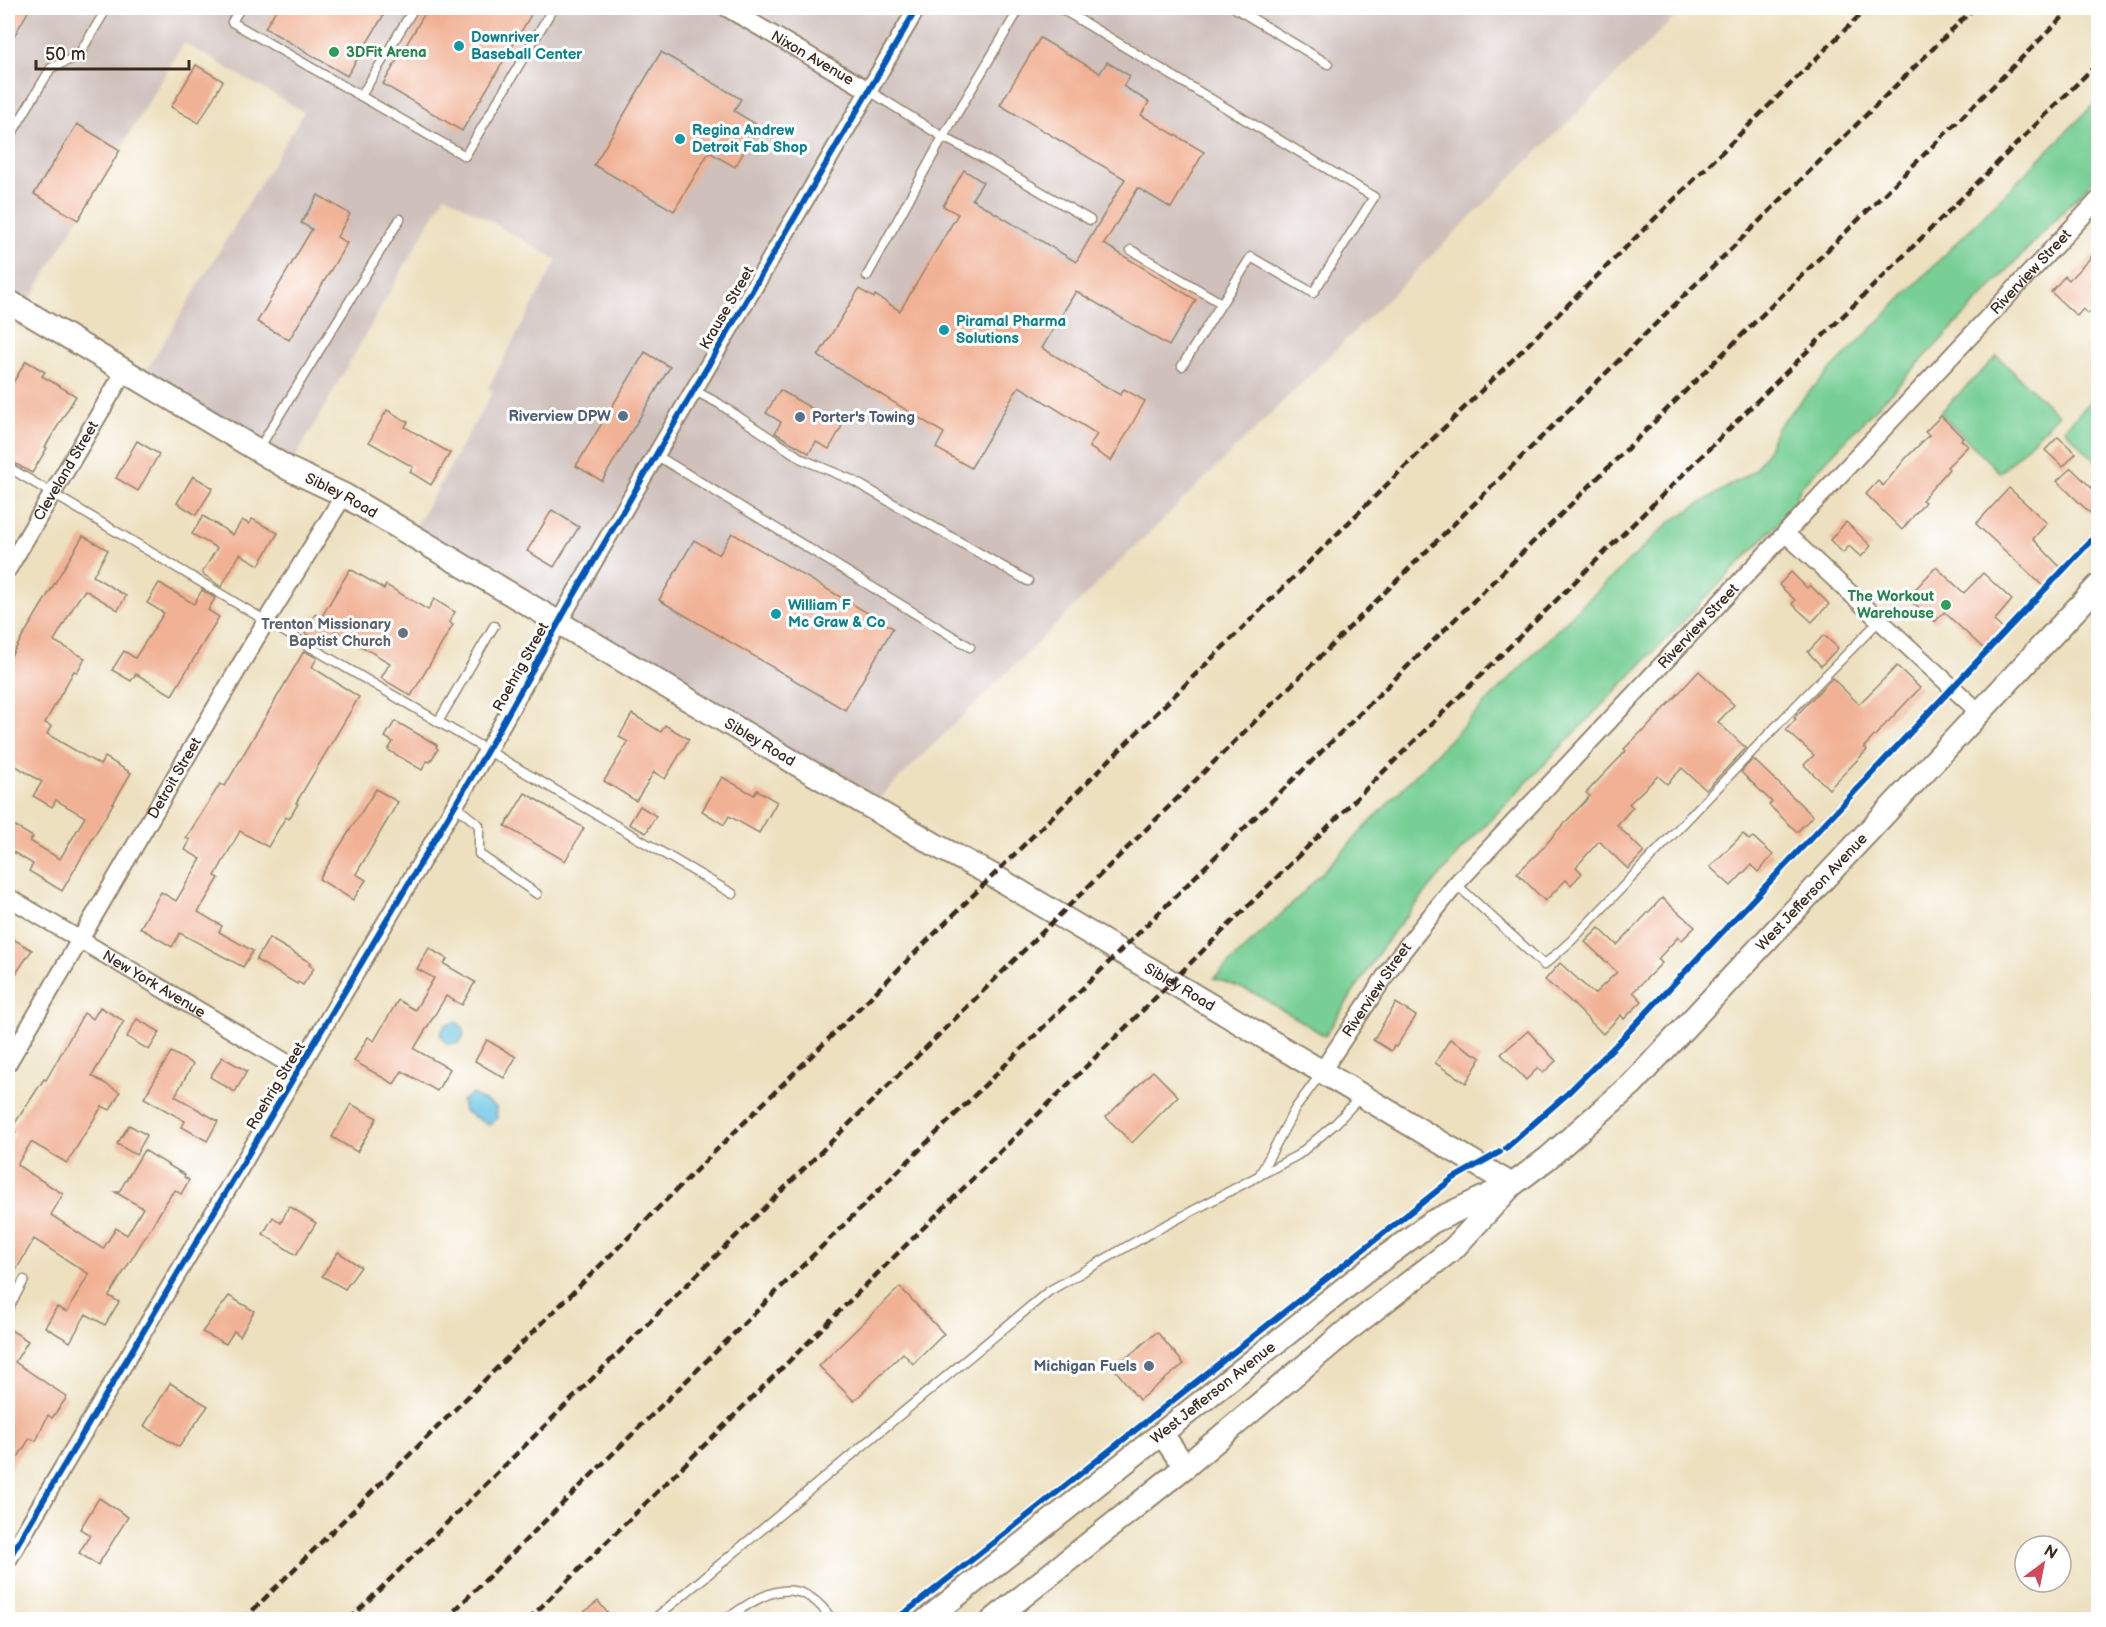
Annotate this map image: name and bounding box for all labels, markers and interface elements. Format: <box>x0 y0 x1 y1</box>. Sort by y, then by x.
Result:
street label: Nixon Avenue <box>768 26 858 89</box>
place label: Downriver Baseball Center <box>471 28 583 64</box>
scale bar <box>36 33 189 71</box>
marker: Downriver Baseball Center <box>452 39 466 53</box>
place label: 3DFit Arena <box>346 43 427 62</box>
text: 50 m <box>45 44 86 65</box>
marker: 3DFit Arena <box>327 45 341 59</box>
place label: Regina Andrew Detroit Fab Shop <box>692 121 808 157</box>
marker: Regina Andrew Detroit Fab Shop <box>673 132 687 146</box>
street label: Riverview Street <box>1986 225 2075 318</box>
street label: Krause Street <box>696 263 759 353</box>
place label: Piramal Pharma Solutions <box>956 312 1066 348</box>
marker: Piramal Pharma Solutions <box>937 323 951 337</box>
place label: Riverview DPW <box>509 407 611 426</box>
place label: Porter's Towing <box>812 408 915 427</box>
marker: Riverview DPW <box>616 409 630 423</box>
marker: Porter's Towing <box>793 410 807 424</box>
street label: Cleveland Street <box>29 417 103 524</box>
street label: Sibley Road <box>302 469 381 522</box>
street label: Riverview Street <box>1654 579 1743 673</box>
place label: The Workout Warehouse <box>1847 587 1934 623</box>
place label: William F Mc Graw & Co <box>788 596 886 632</box>
marker: The Workout Warehouse <box>1939 598 1953 612</box>
marker: William F Mc Graw & Co <box>769 607 783 621</box>
place label: Trenton Missionary Baptist Church <box>261 615 391 651</box>
street label: Roehrig Street <box>489 619 553 715</box>
marker: Trenton Missionary Baptist Church <box>396 626 410 640</box>
street label: Sibley Road <box>721 714 799 770</box>
street label: Detroit Street <box>143 734 206 822</box>
street label: West Jefferson Avenue <box>1752 829 1871 955</box>
street label: Riverview Street <box>1338 938 1416 1040</box>
street label: New York Avenue <box>99 946 209 1022</box>
street label: Sibley Road <box>1141 958 1219 1015</box>
street label: Roehrig Street <box>242 1038 310 1133</box>
street label: West Jefferson Avenue <box>1146 1337 1279 1448</box>
place label: Michigan Fuels <box>1034 1357 1137 1376</box>
marker: Michigan Fuels <box>1142 1359 1156 1373</box>
north arrow <box>2013 1534 2073 1594</box>
text: N <box>2040 1541 2060 1564</box>

